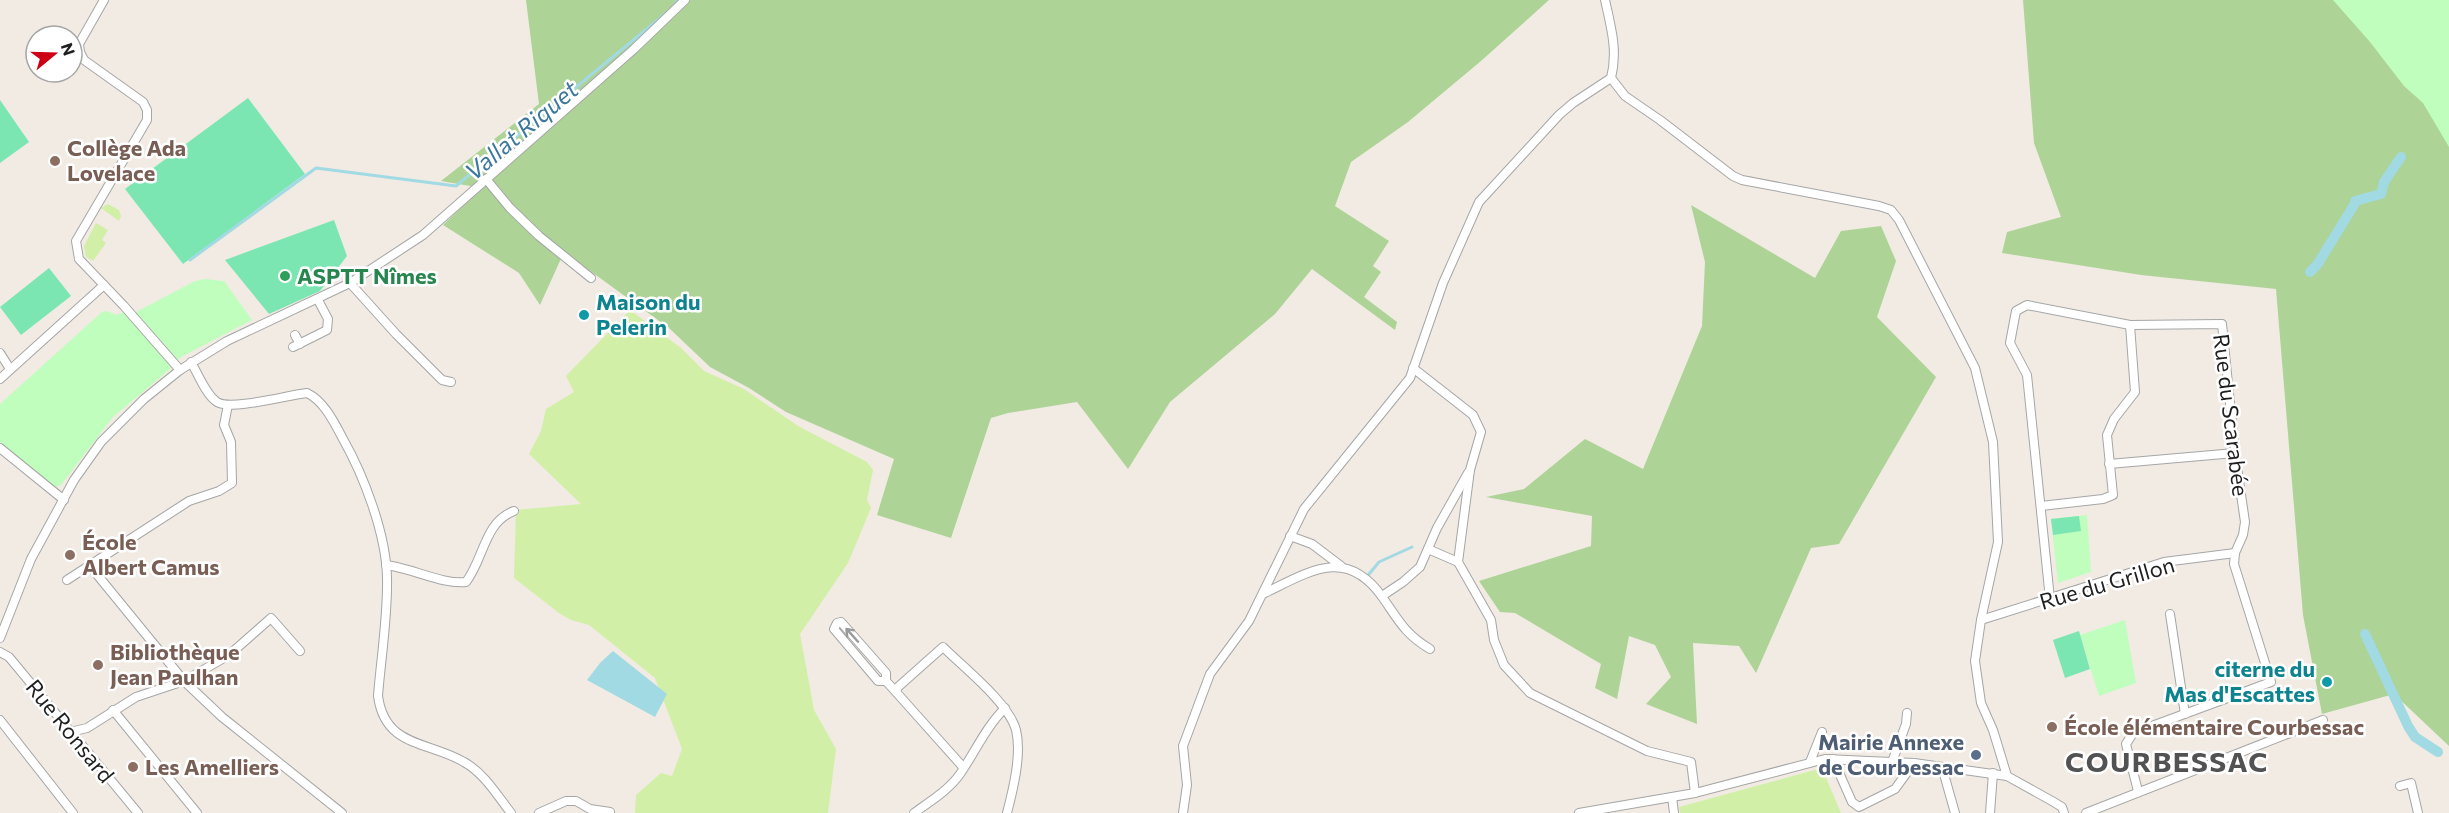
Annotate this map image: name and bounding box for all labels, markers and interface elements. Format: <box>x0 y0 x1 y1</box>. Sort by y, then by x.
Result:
north arrow <box>24 24 84 84</box>
text: N <box>58 40 80 58</box>
water label: Vallat Riquet <box>458 73 584 186</box>
place label: Collège Ada Lovelace <box>67 134 186 186</box>
marker: Collège Ada Lovelace <box>48 154 62 168</box>
place label: ASPTT Nîmes <box>297 262 437 289</box>
marker: ASPTT Nîmes <box>278 269 292 283</box>
place label: Maison du Pelerin <box>596 288 700 340</box>
marker: Maison du Pelerin <box>577 308 591 322</box>
street label: Rue du Scarabée <box>2208 332 2255 498</box>
place label: École Albert Camus <box>82 528 220 580</box>
marker: École Albert Camus <box>63 548 77 562</box>
street label: Rue du Grillon <box>2036 550 2178 615</box>
one-way arrow <box>845 628 859 643</box>
place label: Bibliothèque Jean Paulhan <box>110 638 240 690</box>
place label: citerne du Mas d'Escattes <box>2164 655 2315 707</box>
marker: Bibliothèque Jean Paulhan <box>91 658 105 672</box>
street label: Rue Ronsard <box>21 674 120 788</box>
marker: citerne du Mas d'Escattes <box>2320 675 2334 689</box>
place label: École élémentaire Courbessac <box>2064 713 2364 740</box>
marker: École élémentaire Courbessac <box>2045 720 2059 734</box>
place label: Mairie Annexe de Courbessac <box>1818 728 1964 780</box>
district label: COURBESSAC <box>2065 744 2269 778</box>
marker: Mairie Annexe de Courbessac <box>1969 748 1983 762</box>
place label: Les Amelliers <box>145 753 279 780</box>
marker: Les Amelliers <box>126 760 140 774</box>

